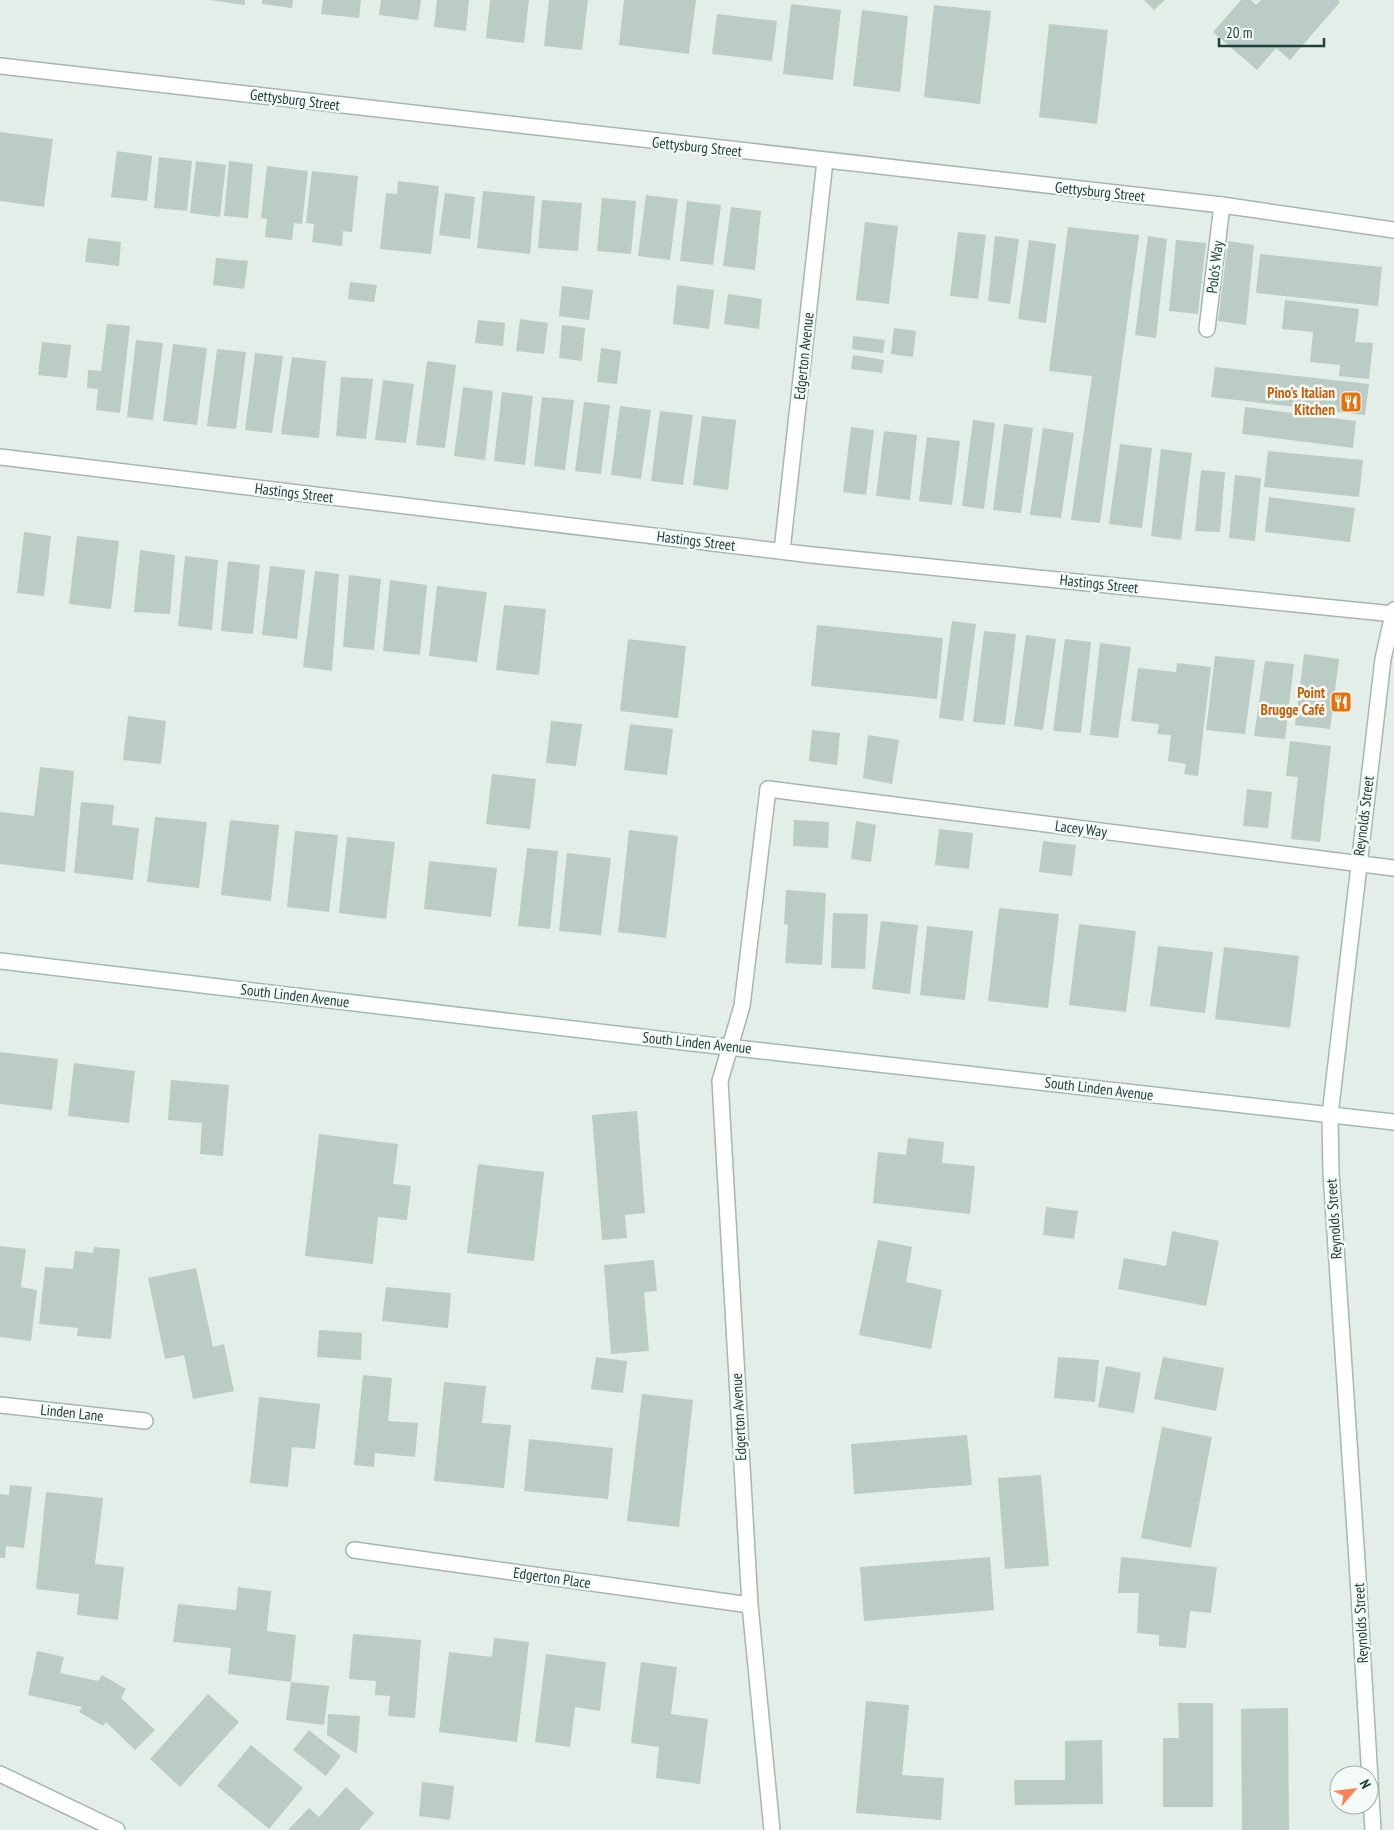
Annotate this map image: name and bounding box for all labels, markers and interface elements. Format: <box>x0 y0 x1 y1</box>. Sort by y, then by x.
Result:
scale bar <box>1219 15 1324 47</box>
text: 20 m <box>1226 23 1252 42</box>
street label: Gettysburg Street <box>249 85 341 114</box>
street label: Gettysburg Street <box>651 132 743 161</box>
street label: Gettysburg Street <box>1054 177 1146 206</box>
street label: Polo’s Way <box>1202 239 1227 294</box>
street label: Edgerton Avenue <box>789 311 818 401</box>
place label: Pino's Italian Kitchen <box>1267 383 1335 419</box>
restaurant icon: Pino's Italian Kitchen <box>1339 390 1363 414</box>
street label: Hastings Street <box>254 478 334 507</box>
street label: Hastings Street <box>656 526 736 555</box>
street label: Hastings Street <box>1059 570 1139 597</box>
place label: Point Brugge Café <box>1261 683 1326 719</box>
restaurant icon: Point Brugge Café <box>1329 690 1353 714</box>
street label: Reynolds Street <box>1349 775 1378 857</box>
street label: Lacey Way <box>1054 816 1109 841</box>
street label: South Linden Avenue <box>240 979 350 1012</box>
street label: South Linden Avenue <box>642 1027 752 1058</box>
street label: South Linden Avenue <box>1044 1072 1154 1105</box>
street label: Reynolds Street <box>1321 1178 1346 1260</box>
street label: Edgerton Avenue <box>727 1373 750 1461</box>
street label: Linden Lane <box>40 1400 105 1425</box>
street label: Edgerton Place <box>512 1563 592 1592</box>
street label: Reynolds Street <box>1349 1582 1372 1664</box>
north arrow <box>1329 1765 1379 1815</box>
text: N <box>1356 1776 1375 1791</box>

